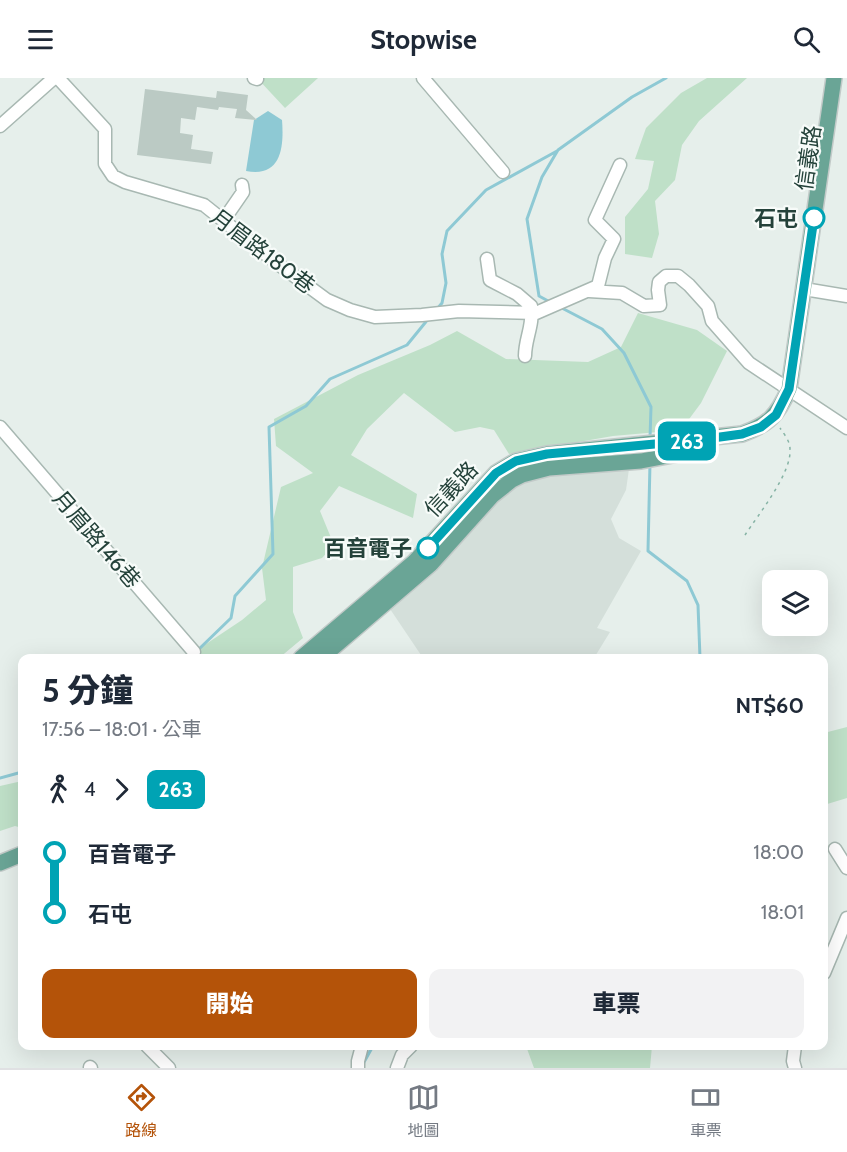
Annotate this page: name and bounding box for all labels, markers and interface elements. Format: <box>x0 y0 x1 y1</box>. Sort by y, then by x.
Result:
icon: menu <box>24 23 57 56</box>
text: Stopwise <box>370 23 477 56</box>
icon: search <box>790 23 823 56</box>
street label: 信義路 <box>791 124 826 193</box>
street label: 月眉路180巷 <box>205 203 320 299</box>
place label: 石屯 <box>754 205 798 232</box>
marker: 石屯 <box>803 207 825 229</box>
line badge: 263 <box>652 422 722 460</box>
text: 263 <box>670 429 704 454</box>
street label: 信義路 <box>419 456 484 523</box>
street label: 月眉路146巷 <box>47 485 146 594</box>
place label: 百音電子 <box>324 535 412 562</box>
marker: 百音電子 <box>417 537 439 559</box>
map controls <box>762 570 828 636</box>
button: layers <box>762 570 828 636</box>
text: 5 分鐘 <box>42 670 133 710</box>
text: NT$60 <box>736 692 804 719</box>
text: 17:56 – 18:01 · 公車 <box>42 717 202 741</box>
icon: walk <box>42 773 75 806</box>
icon: forward <box>105 773 138 806</box>
text: 4 <box>84 777 96 801</box>
text: 263 <box>159 777 193 802</box>
text: 18:00 <box>753 840 804 864</box>
text: 百音電子 <box>88 841 176 868</box>
text: 18:01 <box>761 900 804 924</box>
text: 石屯 <box>88 901 132 928</box>
button: 開始 <box>42 969 417 1038</box>
button: 車票 <box>429 969 804 1038</box>
tab: 路線 <box>125 1081 158 1141</box>
tab: 地圖 <box>407 1081 440 1141</box>
tab: 車票 <box>689 1081 722 1141</box>

